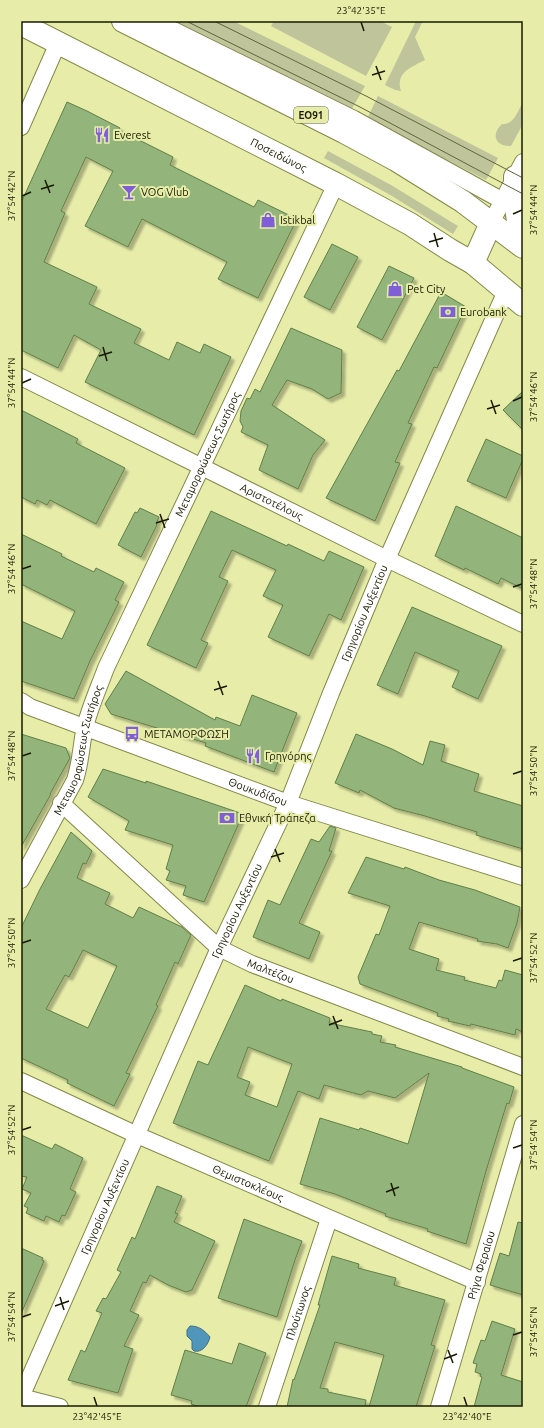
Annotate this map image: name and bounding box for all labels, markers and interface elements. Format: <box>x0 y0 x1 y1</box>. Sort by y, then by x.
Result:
text: 23°42'35"E <box>336 5 386 16</box>
road number: ΕΟ91 <box>294 107 328 123</box>
restaurant icon: Everest <box>93 126 111 144</box>
place label: Everest <box>114 129 151 141</box>
street label: Ποσειδώνος <box>249 136 309 175</box>
text: 37°54'42"N <box>6 171 17 221</box>
bar icon: VOG Vlub <box>120 183 138 201</box>
text: 37°54'44"N <box>528 185 539 235</box>
place label: VOG Vlub <box>141 186 189 198</box>
shop icon: Istikbal <box>259 211 277 229</box>
place label: Istikbal <box>280 214 315 226</box>
shop icon: Pet City <box>386 280 404 298</box>
place label: Pet City <box>407 283 446 295</box>
bank icon: Eurobank <box>439 303 457 321</box>
place label: Eurobank <box>460 306 507 318</box>
text: 37°54'44"N <box>6 358 17 408</box>
text: 37°54'46"N <box>528 372 539 422</box>
street label: Μεταμορφώσεως Σωτήρος <box>173 390 243 518</box>
street label: Αριστοτέλους <box>238 481 305 523</box>
text: 37°54'46"N <box>6 544 17 594</box>
text: 37°54'48"N <box>528 559 539 609</box>
street label: Γρηγορίου Αυξεντίου <box>339 563 390 663</box>
street label: Μεταμορφώσεως Σωτήρος <box>51 683 106 817</box>
bus stop icon: ΜΕΤΑΜΟΡΦΩΣΗ <box>123 725 141 743</box>
place label: ΜΕΤΑΜΟΡΦΩΣΗ <box>144 728 229 740</box>
text: 37°54'48"N <box>6 731 17 781</box>
text: 37°54'50"N <box>528 746 539 796</box>
restaurant icon: Γρηγόρης <box>244 747 262 765</box>
place label: Γρηγόρης <box>265 750 312 763</box>
street label: Θουκυδίδου <box>227 775 289 808</box>
bank icon: Εθνική Τράπεζα <box>218 809 236 827</box>
place label: Εθνική Τράπεζα <box>239 812 316 824</box>
street label: Γρηγορίου Αυξεντίου <box>209 861 264 960</box>
text: 37°54'50"N <box>6 918 17 968</box>
text: 37°54'52"N <box>528 933 539 983</box>
street label: Μαλτέζου <box>245 957 296 985</box>
text: 37°54'52"N <box>6 1105 17 1155</box>
text: 37°54'54"N <box>528 1120 539 1170</box>
street label: Γρηγορίου Αυξεντίου <box>79 1157 131 1256</box>
street label: Θεμιστοκλέους <box>211 1162 285 1205</box>
street label: Ρήγα Φεραίου <box>465 1229 497 1301</box>
street label: Πλούτωνος <box>283 1284 314 1342</box>
text: 37°54'54"N <box>6 1292 17 1342</box>
text: 37°54'56"N <box>528 1307 539 1357</box>
text: 23°42'45"E <box>72 1411 122 1422</box>
text: 23°42'40"E <box>442 1411 492 1422</box>

